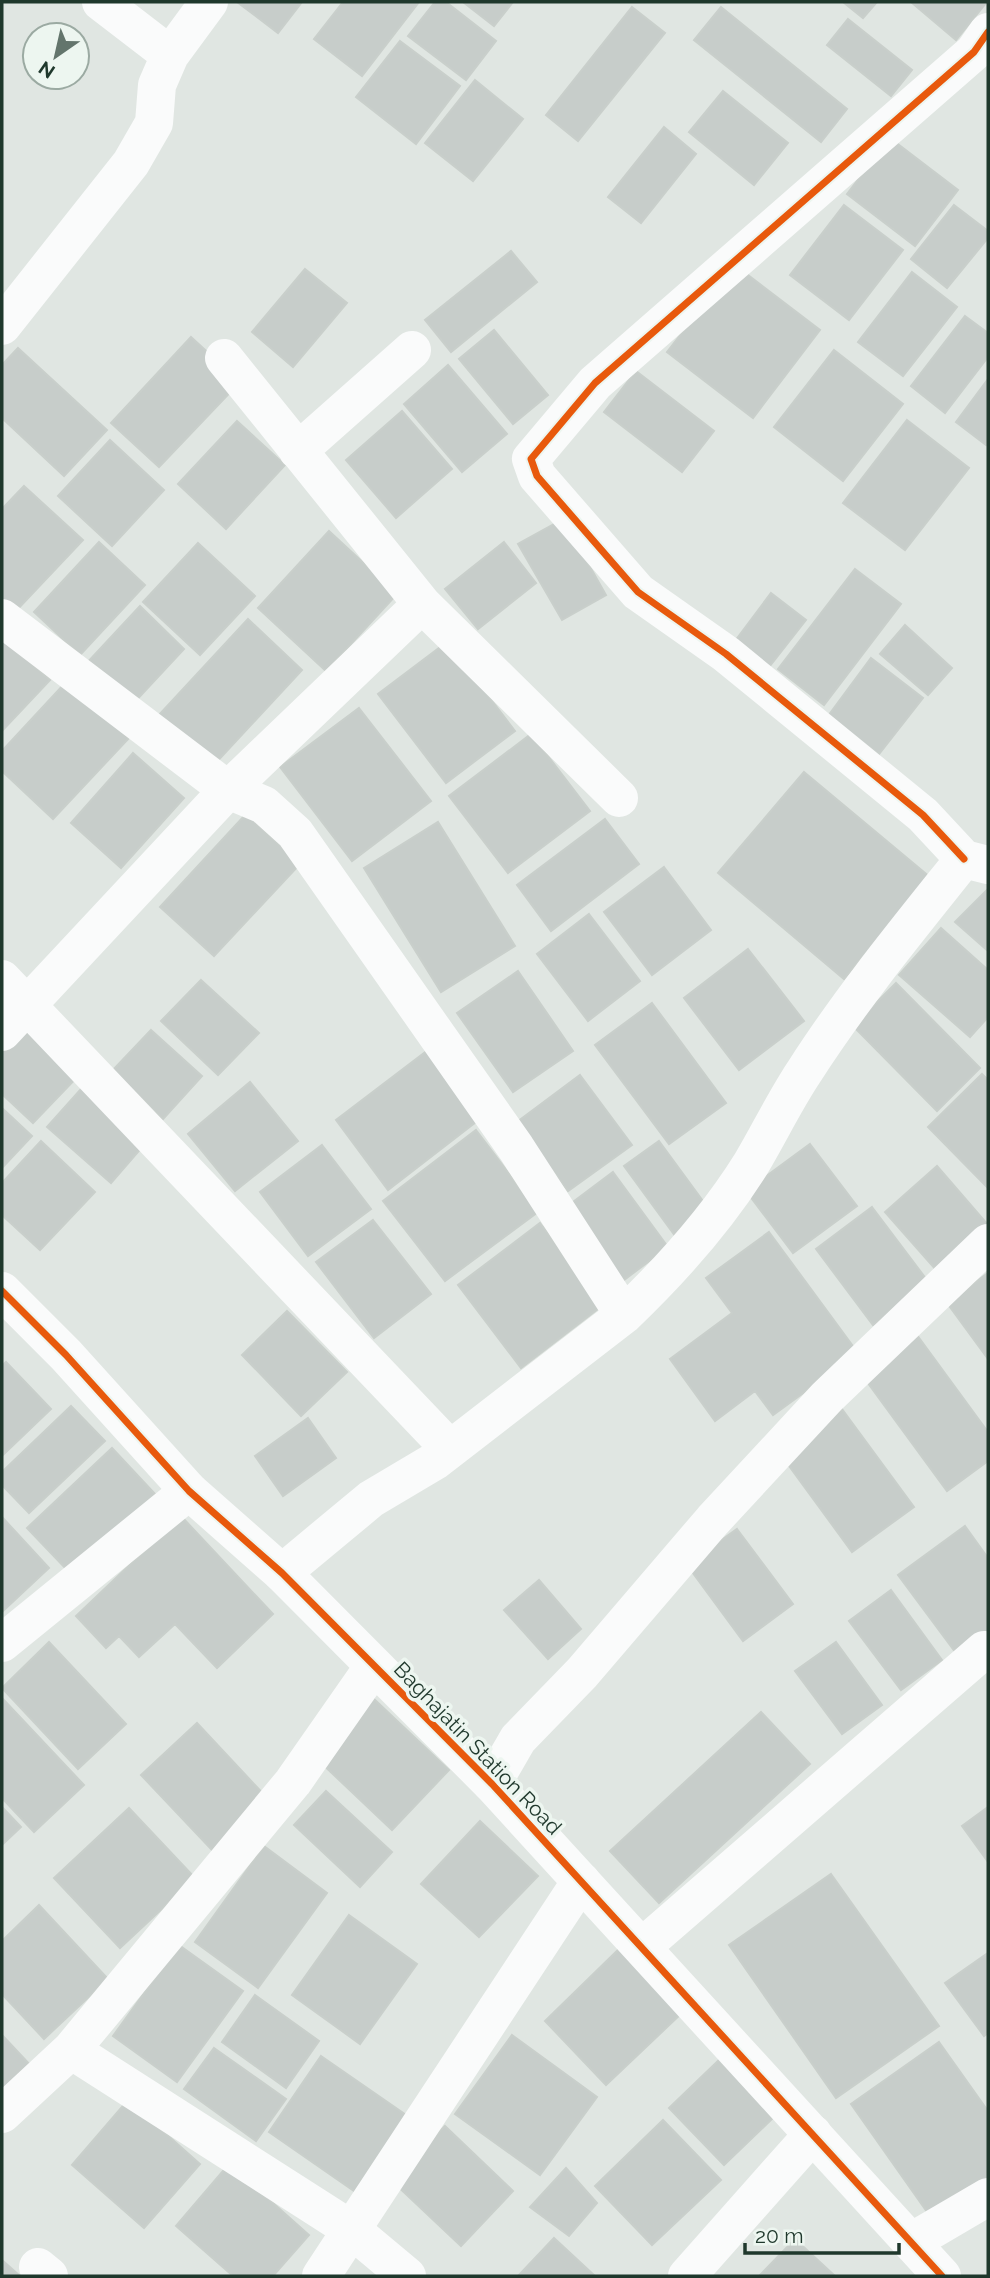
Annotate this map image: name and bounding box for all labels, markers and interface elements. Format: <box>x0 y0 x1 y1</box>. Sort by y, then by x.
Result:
north arrow <box>21 21 91 91</box>
text: N <box>34 57 59 83</box>
street label: Baghajatin Station Road <box>389 1656 567 1840</box>
scale bar <box>745 2212 899 2256</box>
text: 20 m <box>755 2223 803 2248</box>

